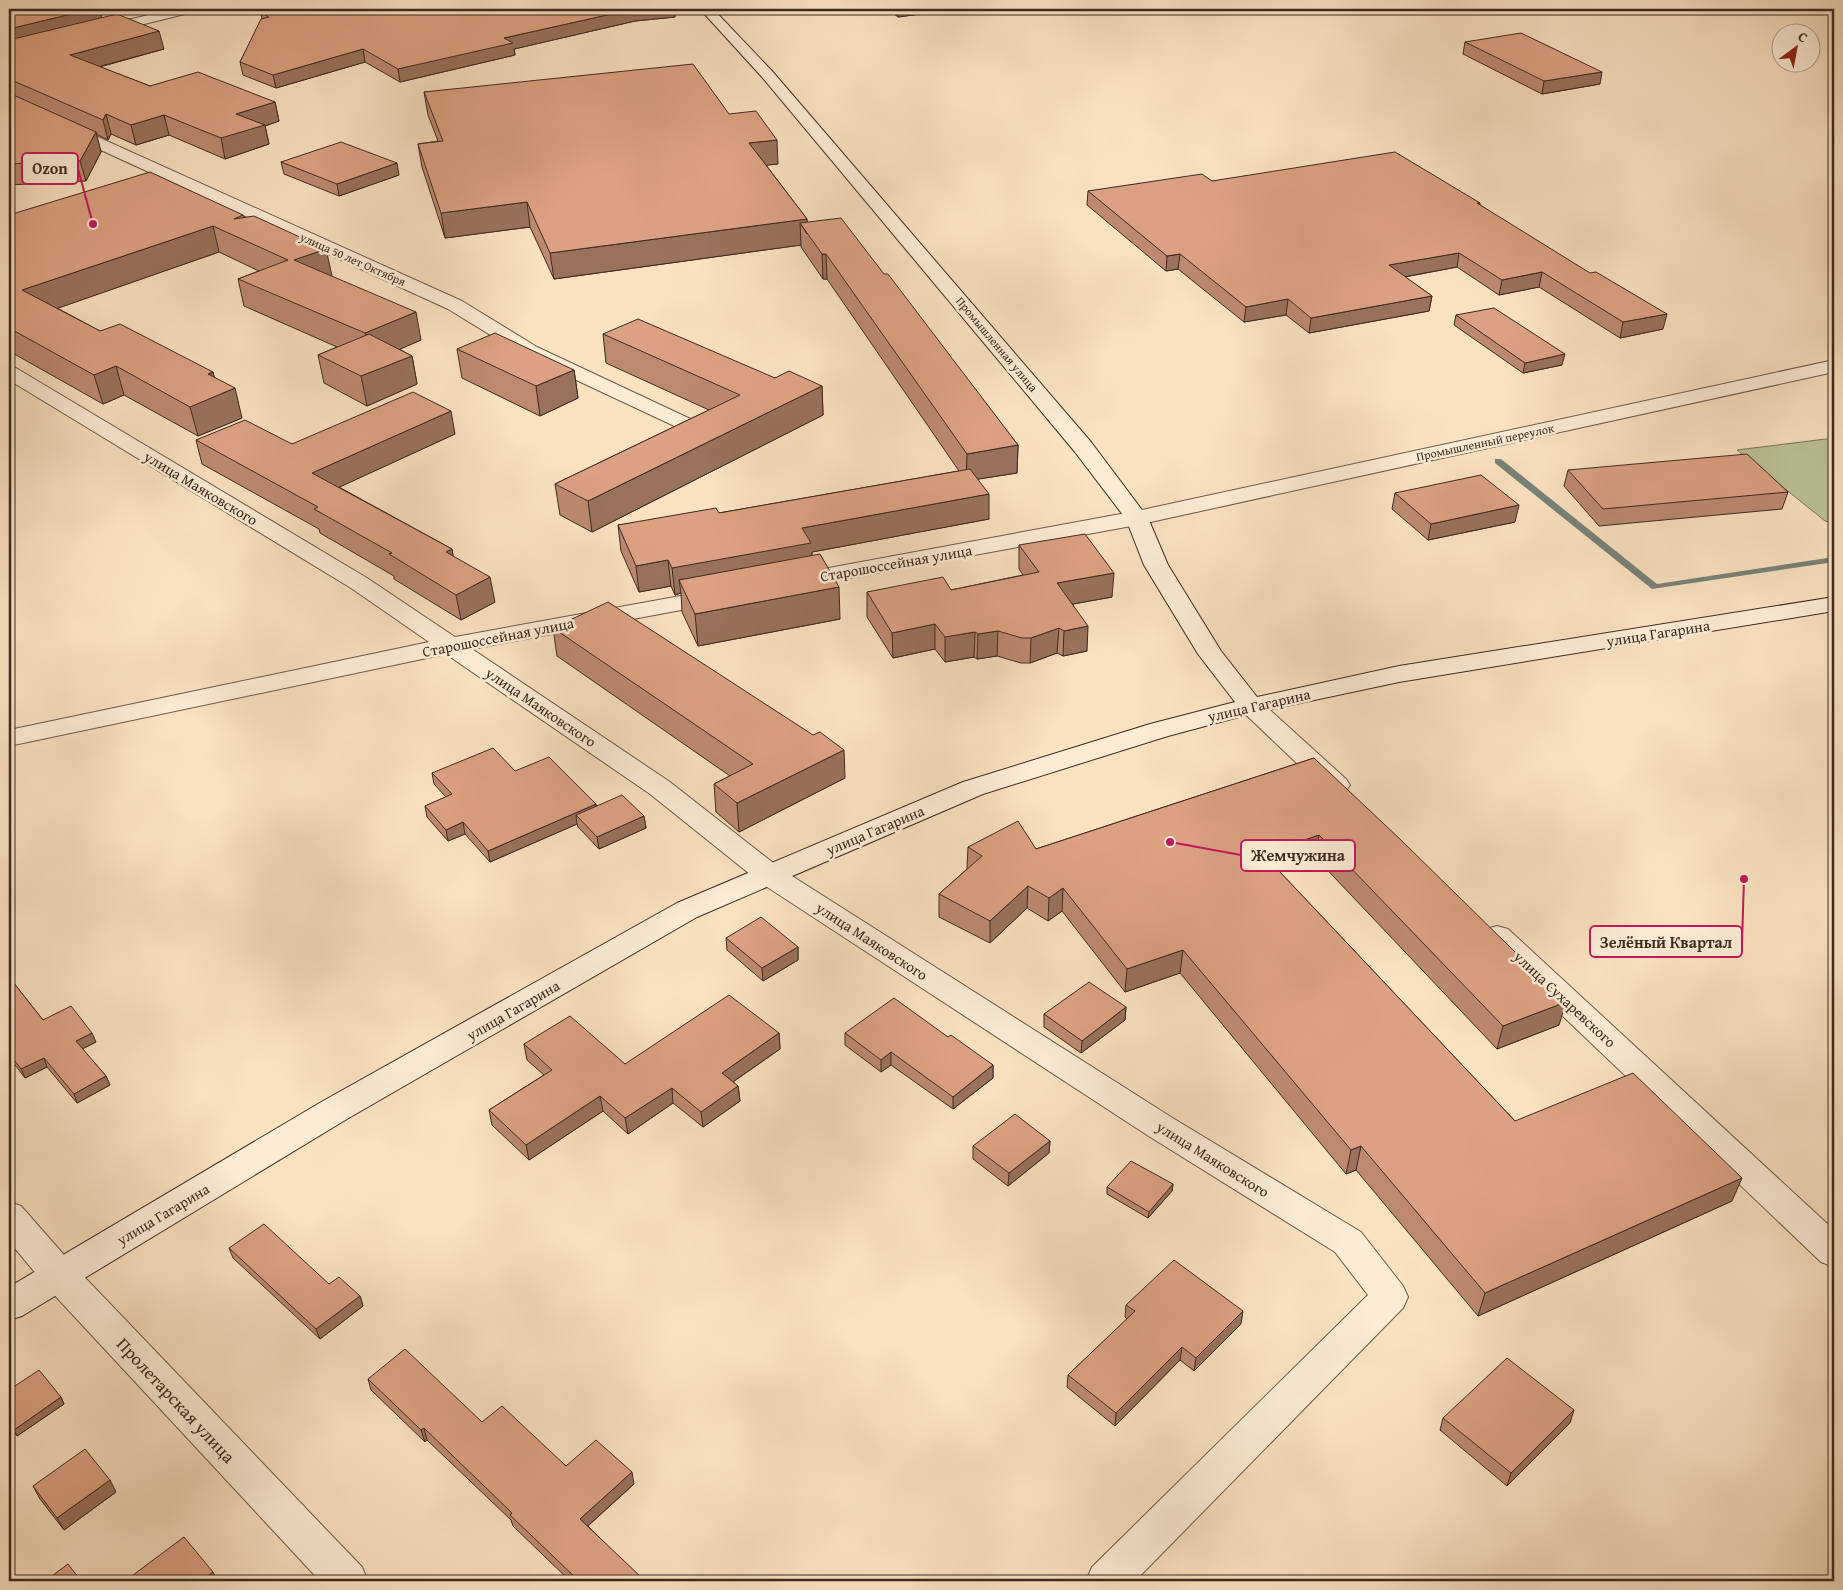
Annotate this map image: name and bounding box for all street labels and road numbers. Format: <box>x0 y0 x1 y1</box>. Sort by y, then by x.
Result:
street label: улица 50 лет Октября <box>297 228 409 290</box>
street label: Промышленная улица <box>952 293 1042 395</box>
street label: Промышленный переулок <box>1415 419 1556 465</box>
street label: улица Маяковского <box>139 445 262 530</box>
street label: Старошоссейная улица <box>818 539 974 587</box>
street label: Старошоссейная улица <box>421 612 576 662</box>
street label: улица Гагарина <box>1604 614 1712 652</box>
street label: улица Маяковского <box>481 662 601 752</box>
street label: улица Гагарина <box>1205 683 1313 727</box>
street label: улица Гагарина <box>822 800 928 860</box>
street label: улица Маяковского <box>811 896 932 985</box>
street label: улица Сухаревского <box>1508 945 1621 1052</box>
street label: улица Гагарина <box>462 974 564 1046</box>
street label: улица Маяковского <box>1152 1115 1274 1202</box>
street label: улица Гагарина <box>112 1178 214 1250</box>
street label: Пролетарская улица <box>110 1331 242 1469</box>

